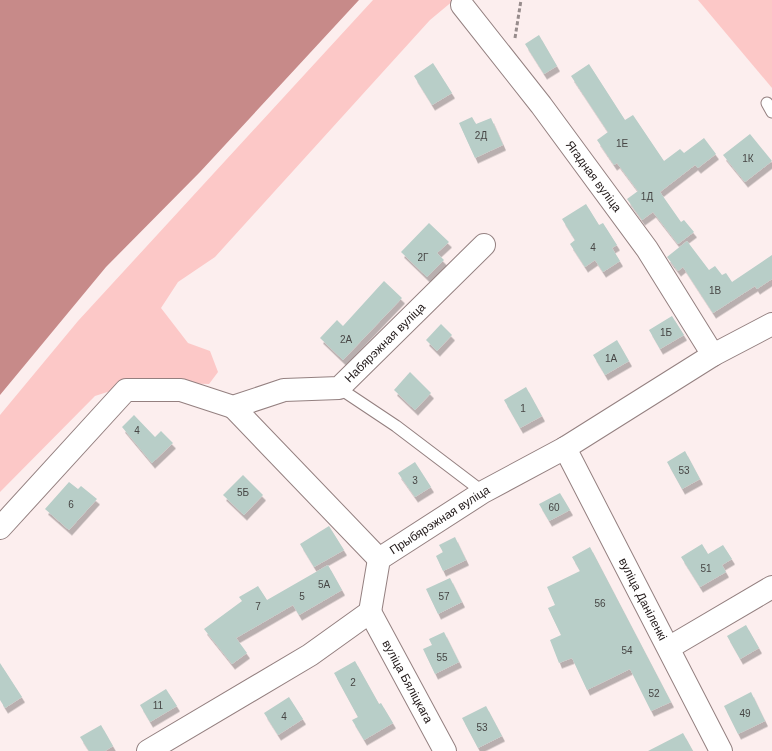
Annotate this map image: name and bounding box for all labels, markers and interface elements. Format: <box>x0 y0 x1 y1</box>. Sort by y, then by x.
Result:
house number: 2Д <box>475 130 487 141</box>
street label: Ягадная вуліца <box>563 138 624 215</box>
house number: 1Е <box>616 138 628 149</box>
house number: 1К <box>742 153 754 164</box>
house number: 1Д <box>641 191 653 202</box>
house number: 4 <box>590 242 596 253</box>
house number: 2Г <box>418 252 429 263</box>
house number: 1В <box>709 285 721 296</box>
street label: Набярэжная вуліца <box>342 300 428 385</box>
house number: 1Б <box>660 327 672 338</box>
house number: 2А <box>340 334 352 345</box>
house number: 1А <box>605 353 617 364</box>
house number: 1 <box>520 403 526 414</box>
house number: 4 <box>134 425 140 436</box>
house number: 53 <box>678 465 690 476</box>
house number: 3 <box>412 475 418 486</box>
street label: Прыбярэжная вуліца <box>387 483 492 557</box>
house number: 5Б <box>237 487 249 498</box>
house number: 6 <box>68 499 74 510</box>
house number: 60 <box>548 502 560 513</box>
street label: вуліца Даніленкі <box>616 556 670 643</box>
house number: 51 <box>700 563 712 574</box>
house number: 5А <box>318 579 330 590</box>
house number: 5 <box>299 591 305 602</box>
house number: 57 <box>438 591 450 602</box>
house number: 56 <box>594 598 606 609</box>
house number: 7 <box>255 601 261 612</box>
street label: вуліца Бяліцкага <box>379 638 436 726</box>
house number: 54 <box>621 645 633 656</box>
house number: 55 <box>436 652 448 663</box>
house number: 2 <box>350 677 356 688</box>
house number: 52 <box>648 688 660 699</box>
house number: 11 <box>153 700 164 711</box>
house number: 49 <box>739 708 751 719</box>
house number: 4 <box>281 711 287 722</box>
house number: 53 <box>476 722 488 733</box>

